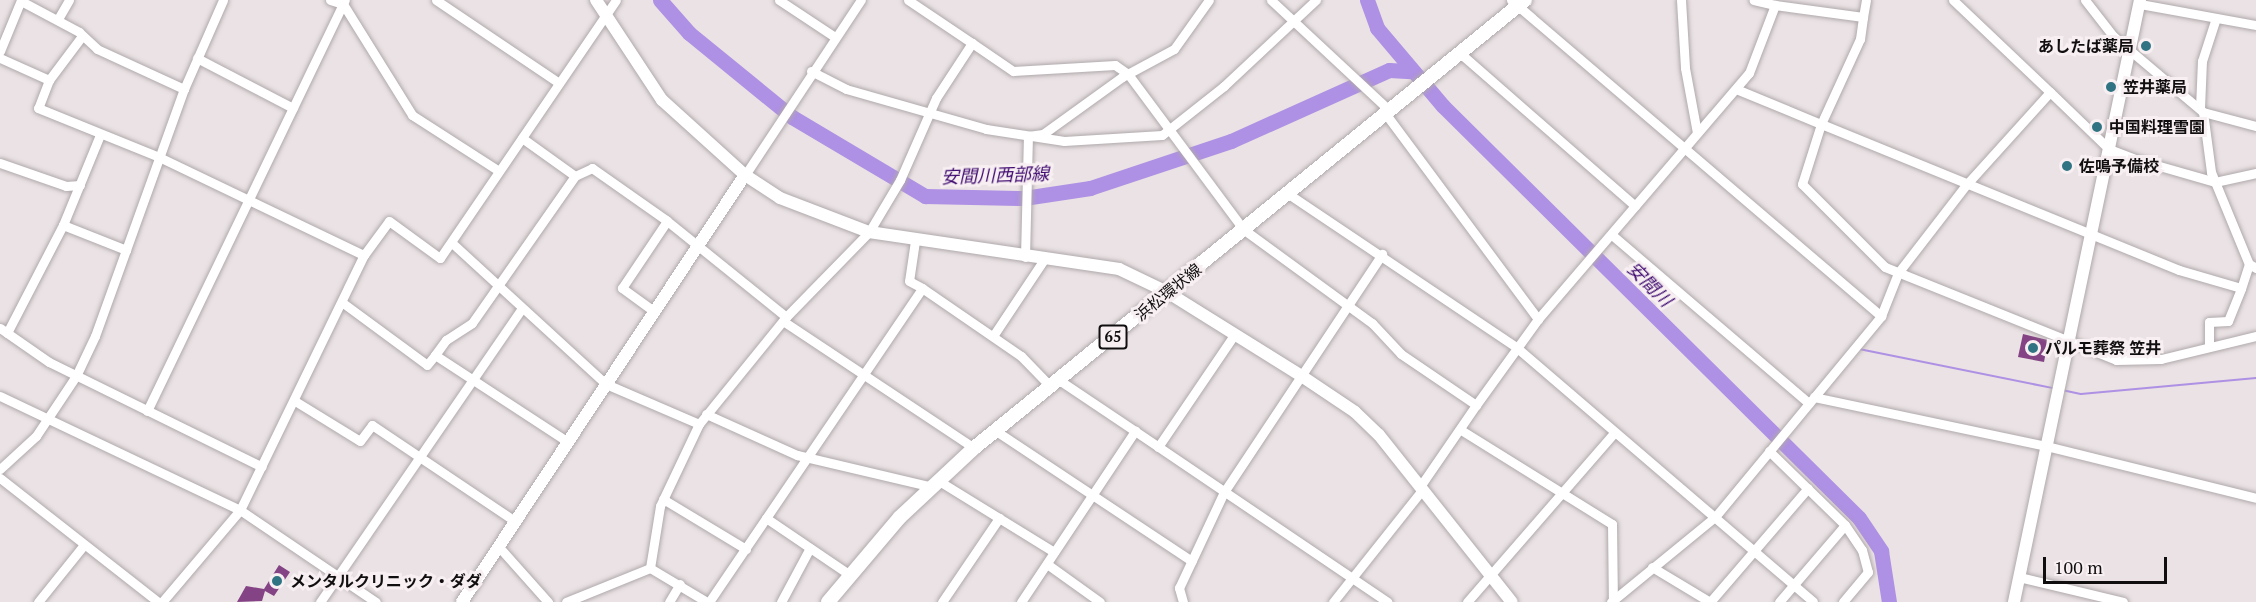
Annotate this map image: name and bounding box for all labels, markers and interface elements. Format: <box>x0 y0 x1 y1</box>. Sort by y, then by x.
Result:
place label: あしたば薬局 <box>2038 36 2134 56</box>
marker: あしたば薬局 <box>2139 39 2153 53</box>
place label: 笠井薬局 <box>2123 77 2187 97</box>
marker: 笠井薬局 <box>2104 80 2118 94</box>
place label: 中国料理雪園 <box>2109 117 2205 137</box>
marker: 中国料理雪園 <box>2090 120 2104 134</box>
place label: 佐鳴予備校 <box>2079 156 2159 176</box>
marker: 佐鳴予備校 <box>2060 159 2074 173</box>
water label: 安間川西部線 <box>941 162 1049 188</box>
water label: 安間川 <box>1623 257 1677 311</box>
street label: 浜松環状線 <box>1131 259 1205 325</box>
road number: 65 <box>1098 325 1128 349</box>
place label: パルモ葬祭 笠井 <box>2045 338 2161 358</box>
marker: パルモ葬祭 笠井 <box>2026 341 2040 355</box>
scale bar <box>2046 545 2170 583</box>
text: 100 m <box>2054 555 2103 579</box>
place label: メンタルクリニック・ダダ <box>290 571 482 591</box>
marker: メンタルクリニック・ダダ <box>268 572 286 590</box>

